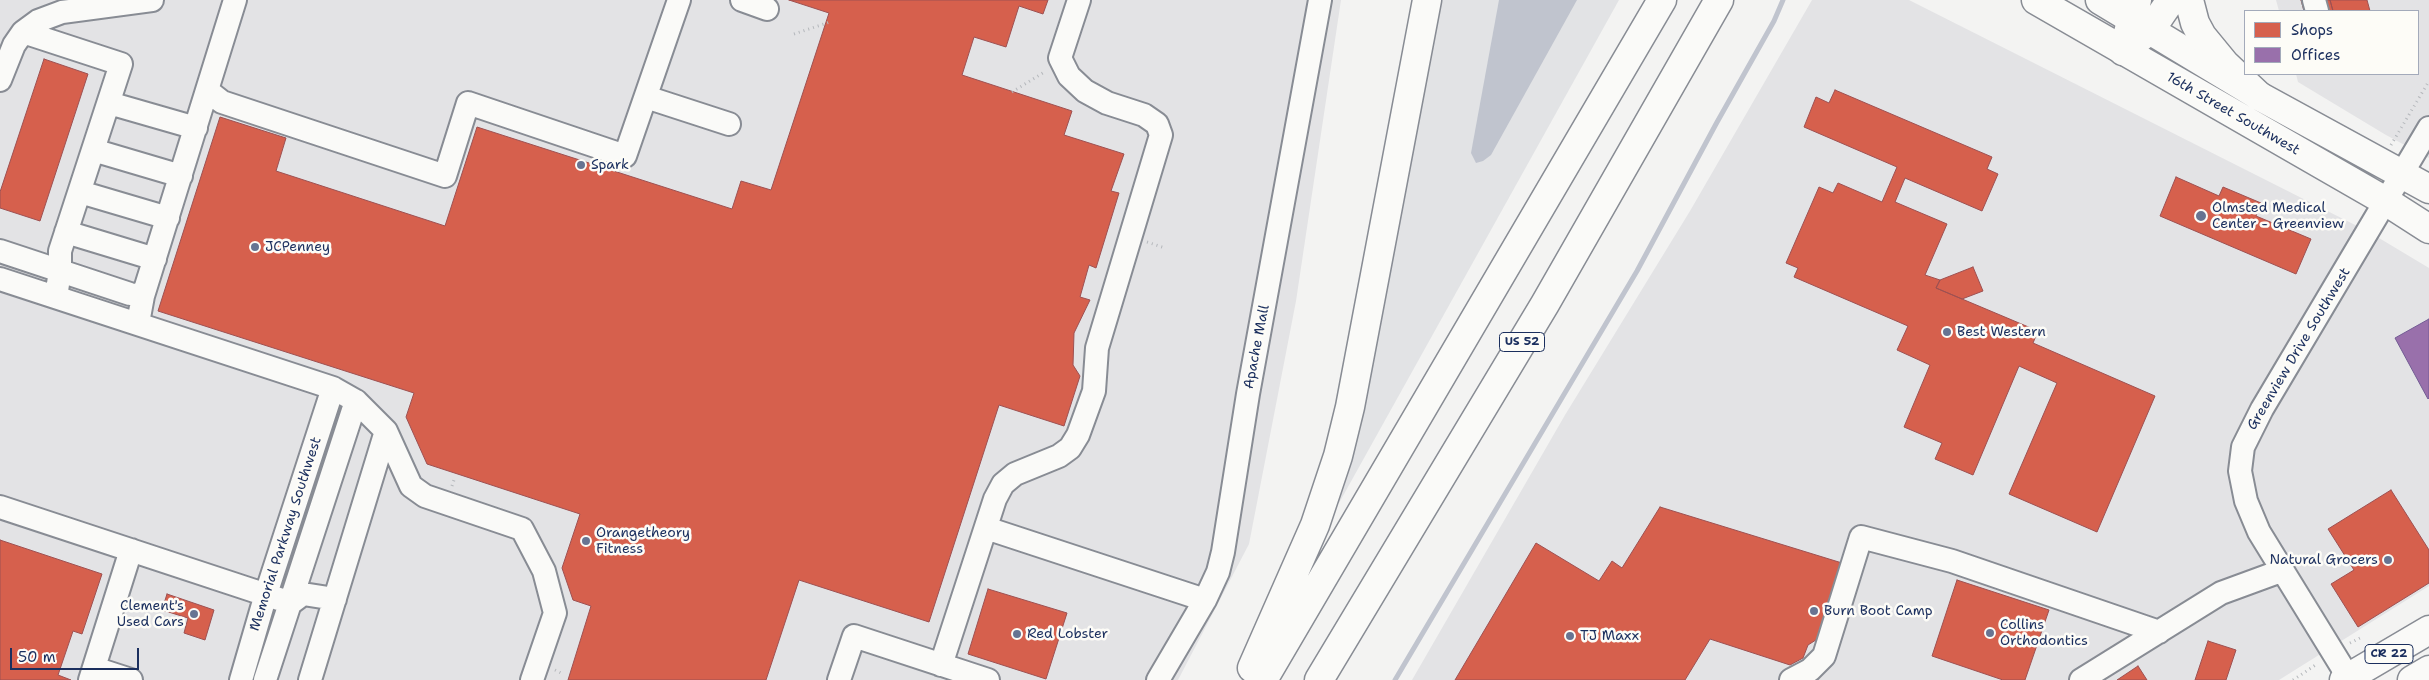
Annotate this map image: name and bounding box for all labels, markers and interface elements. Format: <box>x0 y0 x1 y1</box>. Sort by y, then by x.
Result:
legend <box>2244 10 2419 75</box>
text: Shops <box>2291 20 2333 40</box>
text: Offices <box>2291 45 2340 65</box>
street label: 16th Street Southwest <box>2163 69 2303 159</box>
place label: Spark <box>591 157 629 173</box>
marker: Spark <box>575 159 587 171</box>
place label: Olmsted Medical Center - Greenview <box>2212 200 2344 232</box>
marker: Olmsted Medical Center - Greenview <box>2194 209 2208 223</box>
place label: JCPenney <box>265 239 330 255</box>
marker: JCPenney <box>249 241 261 253</box>
street label: Greenview Drive Southwest <box>2244 265 2354 433</box>
street label: Apache Mall <box>1241 304 1273 390</box>
place label: Best Western <box>1957 324 2046 340</box>
marker: Best Western <box>1941 326 1953 338</box>
road number: US 52 <box>1500 332 1544 352</box>
street label: Memorial Parkway Southwest <box>247 435 325 633</box>
place label: Orangetheory Fitness <box>596 525 690 558</box>
marker: Orangetheory Fitness <box>580 535 592 547</box>
place label: Natural Grocers <box>2269 552 2378 568</box>
marker: Natural Grocers <box>2382 554 2394 566</box>
place label: Clement's Used Cars <box>117 598 184 630</box>
place label: Burn Boot Camp <box>1824 603 1933 619</box>
marker: Burn Boot Camp <box>1808 605 1820 617</box>
marker: Clement's Used Cars <box>188 608 200 620</box>
place label: Collins Orthodontics <box>2000 617 2088 650</box>
place label: Red Lobster <box>1027 626 1108 642</box>
marker: Collins Orthodontics <box>1984 627 1996 639</box>
marker: Red Lobster <box>1011 628 1023 640</box>
place label: TJ Maxx <box>1580 628 1639 644</box>
marker: TJ Maxx <box>1564 630 1576 642</box>
scale bar <box>12 638 141 670</box>
road number: CR 22 <box>2365 644 2413 664</box>
text: 50 m <box>18 647 56 667</box>

